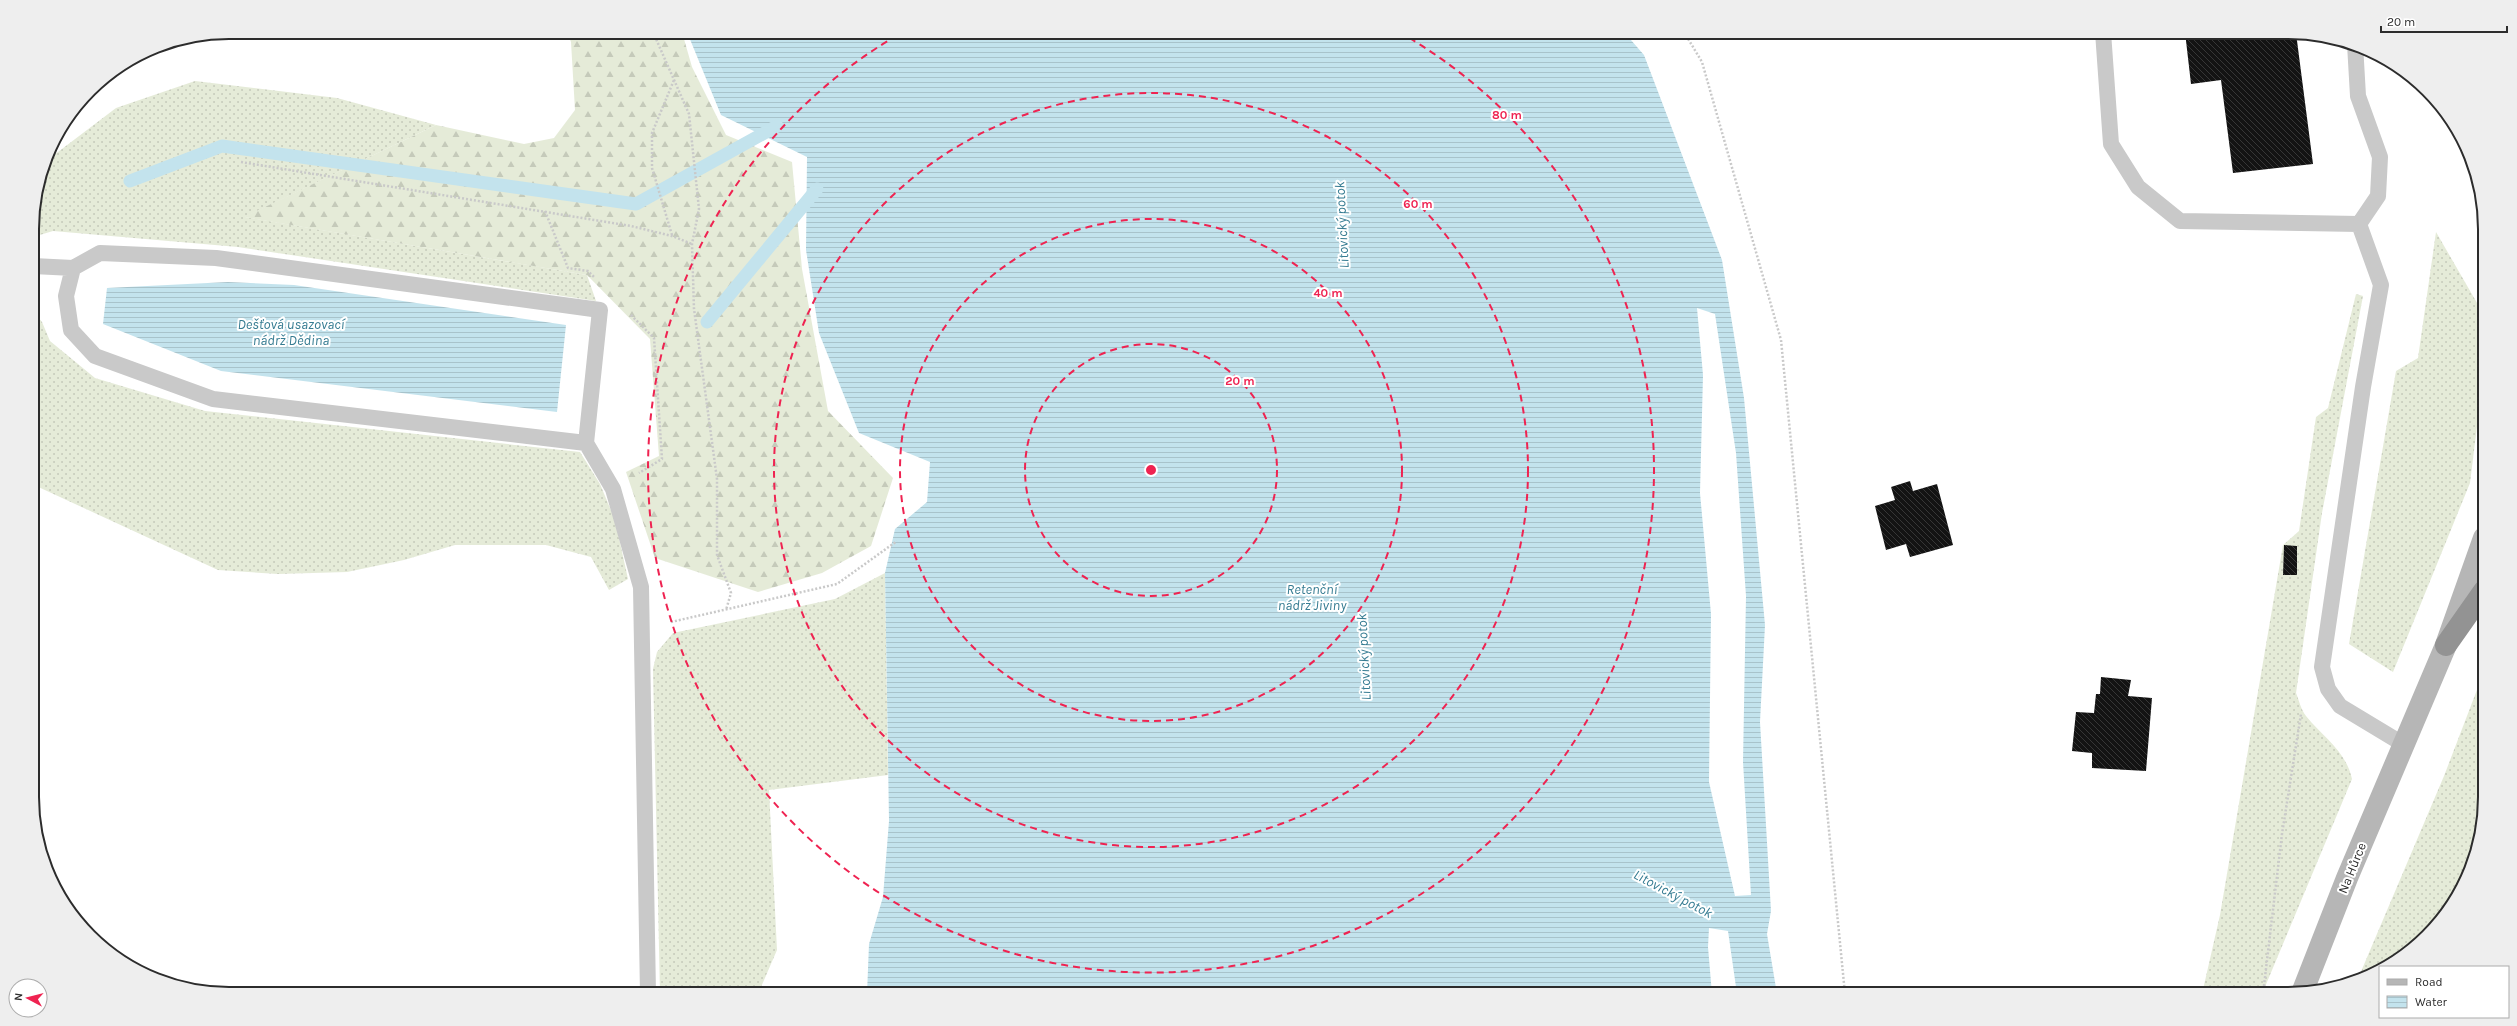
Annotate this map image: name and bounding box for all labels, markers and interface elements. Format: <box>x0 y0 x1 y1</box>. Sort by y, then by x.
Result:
scale bar <box>2381 8 2507 34</box>
text: 20 m <box>2387 15 2415 29</box>
text: 80 m <box>1492 108 1522 122</box>
water label: Litovický potok <box>1331 180 1353 269</box>
text: 60 m <box>1403 197 1433 211</box>
text: 40 m <box>1313 286 1343 300</box>
water label: Dešťová usazovací nádrž Dědina <box>237 316 346 349</box>
text: 20 m <box>1225 374 1255 388</box>
centre of rings <box>1144 463 1158 477</box>
water label: Retenční nádrž Jiviny <box>1278 581 1347 614</box>
water label: Litovický potok <box>1353 612 1375 701</box>
street label: Na Hůrce <box>2335 840 2369 896</box>
water label: Litovický potok <box>1631 866 1716 922</box>
legend <box>2379 966 2509 1018</box>
text: Road <box>2415 975 2443 989</box>
north arrow <box>8 978 48 1018</box>
text: N <box>12 992 26 1002</box>
text: Water <box>2415 995 2448 1009</box>

